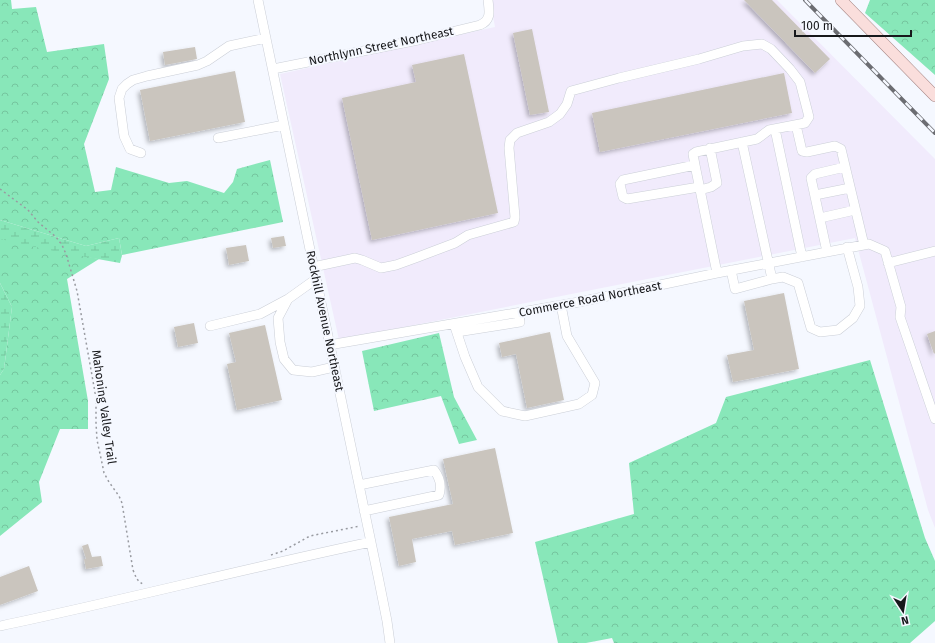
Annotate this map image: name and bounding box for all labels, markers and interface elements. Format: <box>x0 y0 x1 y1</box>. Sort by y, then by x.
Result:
scale bar <box>795 12 911 38</box>
text: 100 m <box>801 19 833 33</box>
street label: Northlynn Street Northeast <box>307 24 455 68</box>
street label: Rockhill Avenue Northeast <box>303 249 347 393</box>
street label: Commerce Road Northeast <box>518 278 663 320</box>
street label: Mahoning Valley Trail <box>89 349 119 466</box>
north arrow <box>883 591 923 631</box>
text: N <box>900 613 910 627</box>

